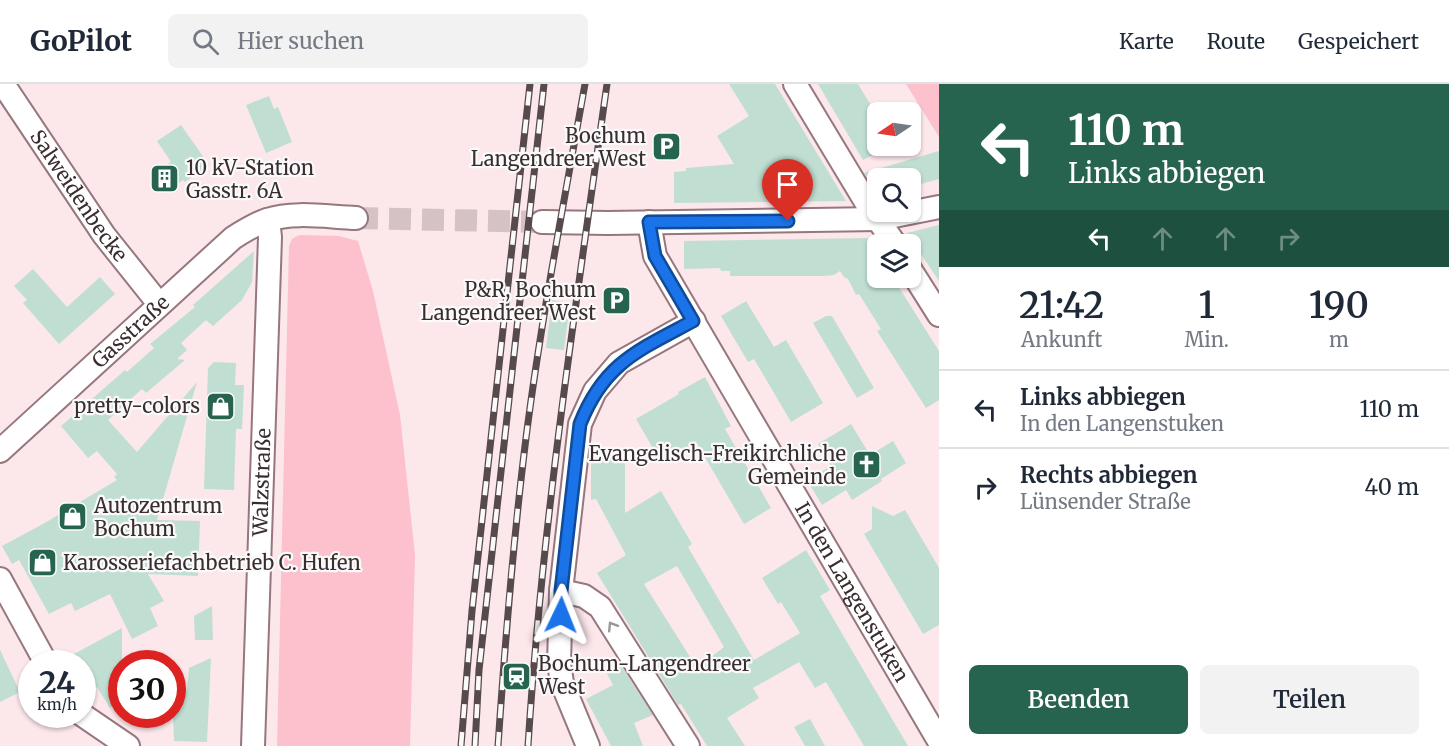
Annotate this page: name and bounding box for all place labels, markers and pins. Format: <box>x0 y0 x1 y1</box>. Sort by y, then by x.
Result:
place label: Bochum Langendreer West <box>471 123 646 171</box>
parking icon: Bochum Langendreer West <box>651 131 683 163</box>
place label: 10 kV-Station Gasstr. 6A <box>186 155 314 203</box>
pin <box>762 159 813 221</box>
building icon: 10 kV-Station Gasstr. 6A <box>149 163 181 195</box>
place label: P&R, Bochum Langendreer West <box>421 277 596 325</box>
parking icon: P&R, Bochum Langendreer West <box>601 285 633 317</box>
shop icon: pretty-colors <box>205 390 237 422</box>
place label: pretty-colors <box>74 393 200 418</box>
place label: Evangelisch-Freikirchliche Gemeinde <box>589 441 846 489</box>
church icon: Evangelisch-Freikirchliche Gemeinde <box>851 449 883 481</box>
place label: Autozentrum Bochum <box>93 493 222 541</box>
shop icon: Autozentrum Bochum <box>57 501 89 533</box>
shop icon: Karosseriefachbetrieb C. Hufen <box>26 547 58 579</box>
place label: Karosseriefachbetrieb C. Hufen <box>63 550 361 575</box>
place label: Bochum-Langendreer West <box>537 651 751 699</box>
station icon: Bochum-Langendreer West <box>501 660 533 692</box>

